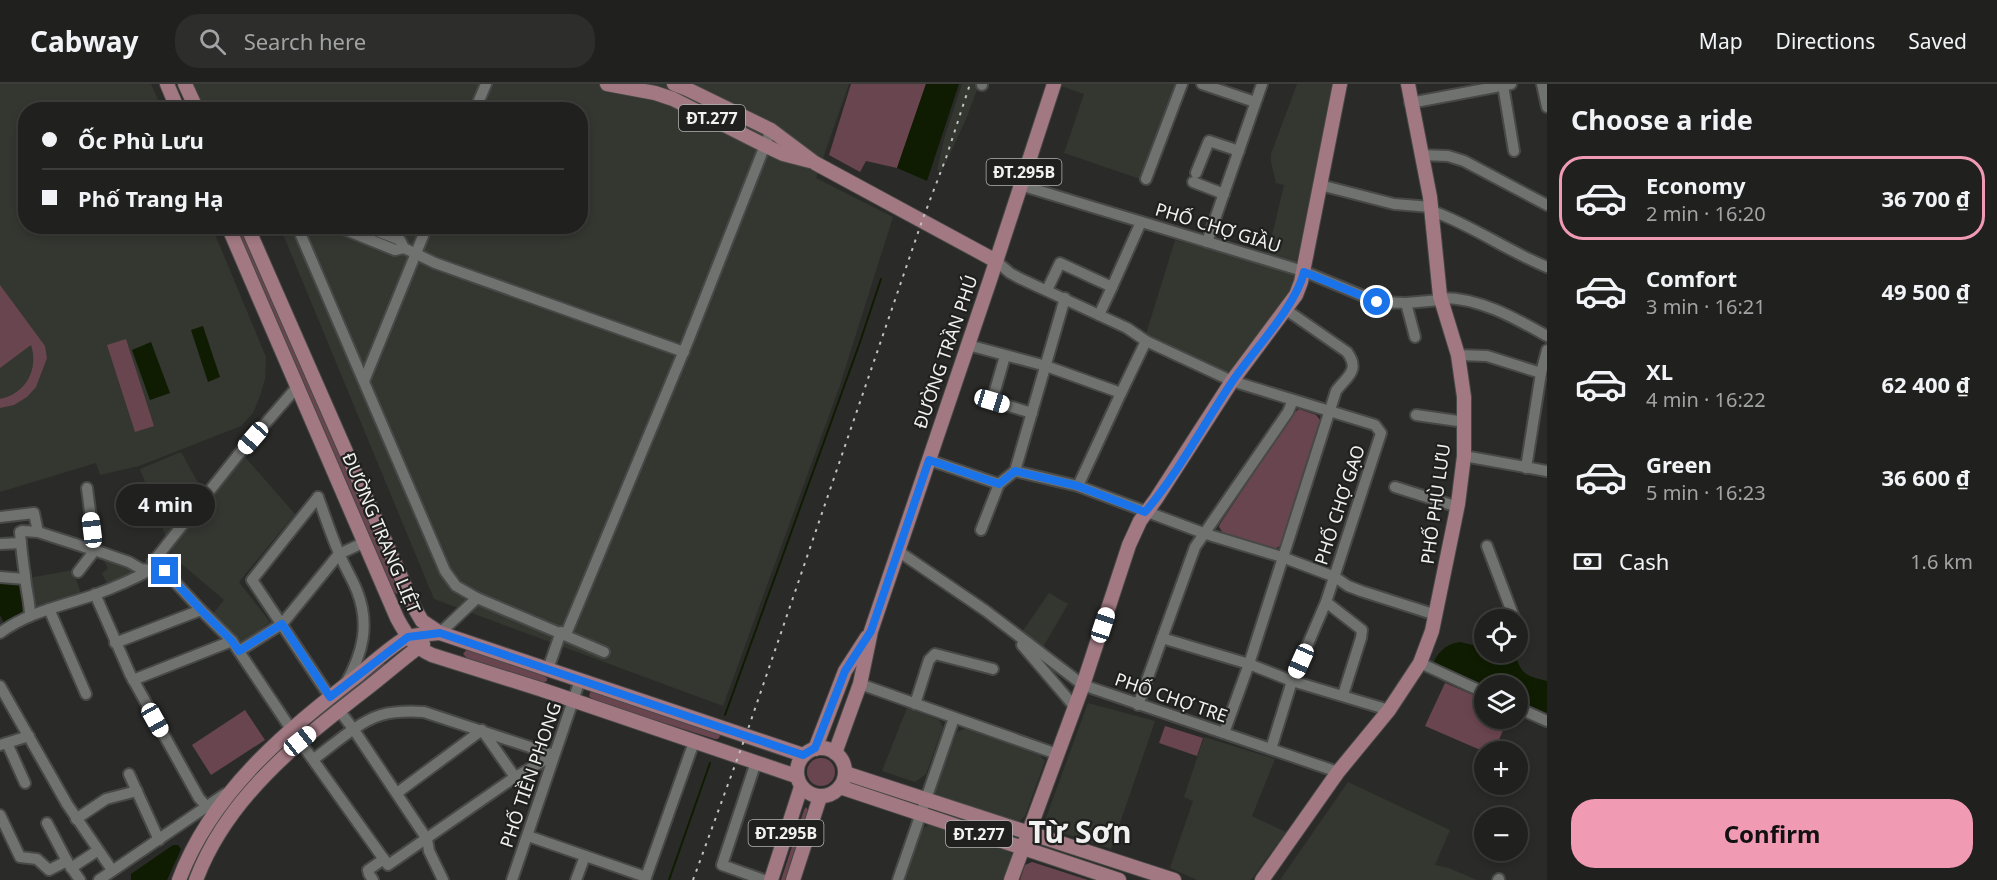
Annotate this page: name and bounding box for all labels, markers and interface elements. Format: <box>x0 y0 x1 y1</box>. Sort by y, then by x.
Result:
search box <box>175 14 595 68</box>
text: Cabway <box>30 22 139 60</box>
icon: search <box>196 25 229 58</box>
text: Search here <box>244 26 366 56</box>
text: Map <box>1699 27 1743 55</box>
text: Directions <box>1776 27 1875 55</box>
text: Saved <box>1908 27 1967 55</box>
text: Choose a ride <box>1571 101 1753 138</box>
road number: ĐT.277 <box>679 105 745 131</box>
text: Ốc Phù Lưu <box>78 125 204 155</box>
road number: ĐT.295B <box>986 159 1062 185</box>
text: Economy <box>1646 170 1745 200</box>
icon: car <box>1574 171 1628 225</box>
text: Phố Trang Hạ <box>78 183 224 213</box>
text: 36 700 ₫ <box>1881 183 1970 213</box>
street label: PHỐ CHỢ GIẦU <box>1152 197 1284 258</box>
text: 2 min · 16:20 <box>1646 200 1766 227</box>
text: Comfort <box>1646 263 1737 293</box>
icon: car <box>1574 264 1628 318</box>
street label: ĐƯỜNG TRẦN PHÚ <box>907 272 983 432</box>
text: 49 500 ₫ <box>1881 276 1970 306</box>
route start <box>1363 288 1390 315</box>
text: 3 min · 16:21 <box>1646 293 1766 320</box>
text: XL <box>1646 356 1673 386</box>
icon: car <box>1574 357 1628 411</box>
text: 62 400 ₫ <box>1881 369 1970 399</box>
text: 4 min · 16:22 <box>1646 386 1766 413</box>
car <box>972 387 1012 415</box>
car <box>234 419 272 457</box>
street label: PHỐ CHỢ GẠO <box>1308 442 1370 568</box>
street label: PHỐ PHÙ LƯU <box>1415 442 1455 566</box>
street label: ĐƯỜNG TRANG LIỆT <box>337 449 427 617</box>
text: Green <box>1646 449 1712 479</box>
icon: car <box>1574 450 1628 504</box>
text: 36 600 ₫ <box>1881 462 1970 492</box>
text: 5 min · 16:23 <box>1646 479 1766 506</box>
callout: 4 min <box>116 484 214 526</box>
text: 4 min <box>138 491 193 518</box>
car <box>81 511 103 549</box>
icon: cash <box>1571 545 1604 578</box>
text: Cash <box>1619 546 1669 576</box>
text: 1.6 km <box>1910 548 1973 575</box>
route end <box>151 557 178 584</box>
car <box>1089 605 1117 645</box>
map controls <box>1474 609 1528 861</box>
button: locate <box>1474 609 1528 663</box>
car <box>1285 641 1317 681</box>
street label: PHỐ CHỢ TRE <box>1112 667 1231 728</box>
button: layers <box>1474 675 1528 729</box>
street label: PHỐ TIỀN PHONG <box>494 699 566 851</box>
car <box>138 700 172 740</box>
car <box>280 723 320 759</box>
button: + <box>1474 741 1528 795</box>
button: Confirm <box>1571 799 1973 868</box>
button: − <box>1474 807 1528 861</box>
district label: Từ Sơn <box>1029 811 1131 852</box>
road number: ĐT.295B <box>748 820 824 846</box>
road number: ĐT.277 <box>946 821 1012 847</box>

